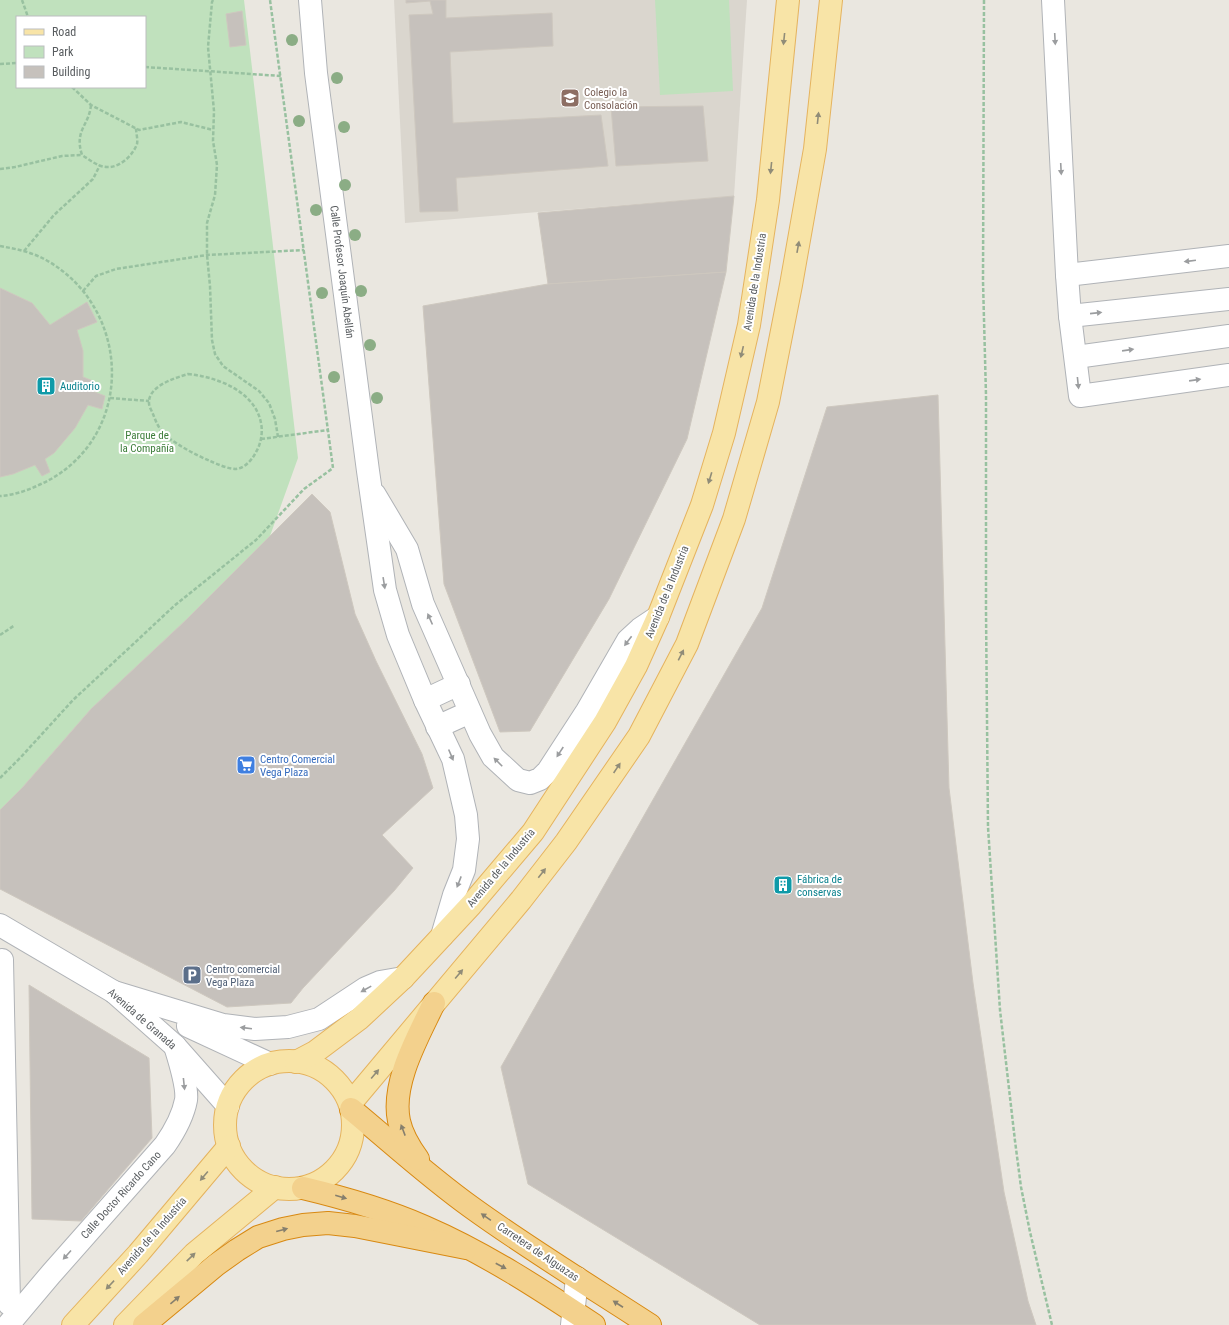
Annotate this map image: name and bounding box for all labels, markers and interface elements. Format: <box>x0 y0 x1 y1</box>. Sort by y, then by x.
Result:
legend <box>16 16 146 88</box>
text: Road <box>52 25 76 39</box>
one-way arrow <box>781 33 787 45</box>
one-way arrow <box>1052 33 1058 46</box>
text: Park <box>52 45 74 59</box>
text: Building <box>52 65 90 79</box>
place label: Colegio la Consolación <box>584 86 638 112</box>
school or university icon: Colegio la Consolación <box>559 87 581 109</box>
one-way arrow <box>815 112 821 124</box>
one-way arrow <box>768 162 775 174</box>
one-way arrow <box>1058 163 1065 175</box>
street label: Calle Profesor Joaquín Abellán <box>327 205 357 339</box>
street label: Avenida de la Industria <box>741 232 769 332</box>
one-way arrow <box>795 241 801 253</box>
one-way arrow <box>1184 258 1196 264</box>
one-way arrow <box>1090 310 1102 317</box>
one-way arrow <box>739 346 745 358</box>
one-way arrow <box>1122 347 1134 353</box>
building icon: Auditorio <box>35 375 57 397</box>
one-way arrow <box>1075 377 1082 389</box>
one-way arrow <box>1189 377 1201 383</box>
place label: Auditorio <box>60 380 100 393</box>
park label: Parque de la Compañía <box>120 429 174 455</box>
one-way arrow <box>707 472 713 484</box>
street label: Avenida de la Industria <box>642 544 692 640</box>
one-way arrow <box>381 576 387 589</box>
one-way arrow <box>427 614 433 625</box>
one-way arrow <box>624 636 632 647</box>
one-way arrow <box>678 649 684 660</box>
one-way arrow <box>556 747 564 757</box>
one-way arrow <box>448 750 454 762</box>
place label: Centro Comercial Vega Plaza <box>260 753 335 779</box>
supermarket icon: Centro Comercial Vega Plaza <box>235 754 257 776</box>
one-way arrow <box>493 757 503 767</box>
one-way arrow <box>614 762 621 774</box>
street label: Avenida de la Industria <box>464 826 538 910</box>
one-way arrow <box>538 868 546 879</box>
place label: Fábrica de conservas <box>797 873 842 899</box>
building icon: Fábrica de conservas <box>772 874 794 896</box>
one-way arrow <box>456 877 462 888</box>
place label: Centro comercial Vega Plaza <box>206 963 280 989</box>
parking icon: Centro comercial Vega Plaza <box>181 964 203 986</box>
one-way arrow <box>454 968 463 979</box>
one-way arrow <box>360 985 372 992</box>
street label: Avenida de Granada <box>105 986 179 1052</box>
one-way arrow <box>240 1025 252 1031</box>
one-way arrow <box>370 1069 379 1080</box>
one-way arrow <box>181 1078 187 1090</box>
one-way arrow <box>399 1123 405 1135</box>
street label: Calle Doctor Ricardo Cano <box>78 1148 164 1242</box>
one-way arrow <box>200 1170 209 1181</box>
street label: Avenida de la Industria <box>115 1194 189 1278</box>
one-way arrow <box>335 1194 347 1200</box>
one-way arrow <box>481 1213 491 1221</box>
street label: Carretera de Alguazas <box>495 1220 581 1284</box>
one-way arrow <box>276 1227 288 1233</box>
one-way arrow <box>63 1251 72 1260</box>
one-way arrow <box>186 1252 196 1262</box>
one-way arrow <box>495 1263 506 1269</box>
one-way arrow <box>106 1280 115 1289</box>
one-way arrow <box>169 1296 180 1305</box>
one-way arrow <box>612 1300 623 1308</box>

